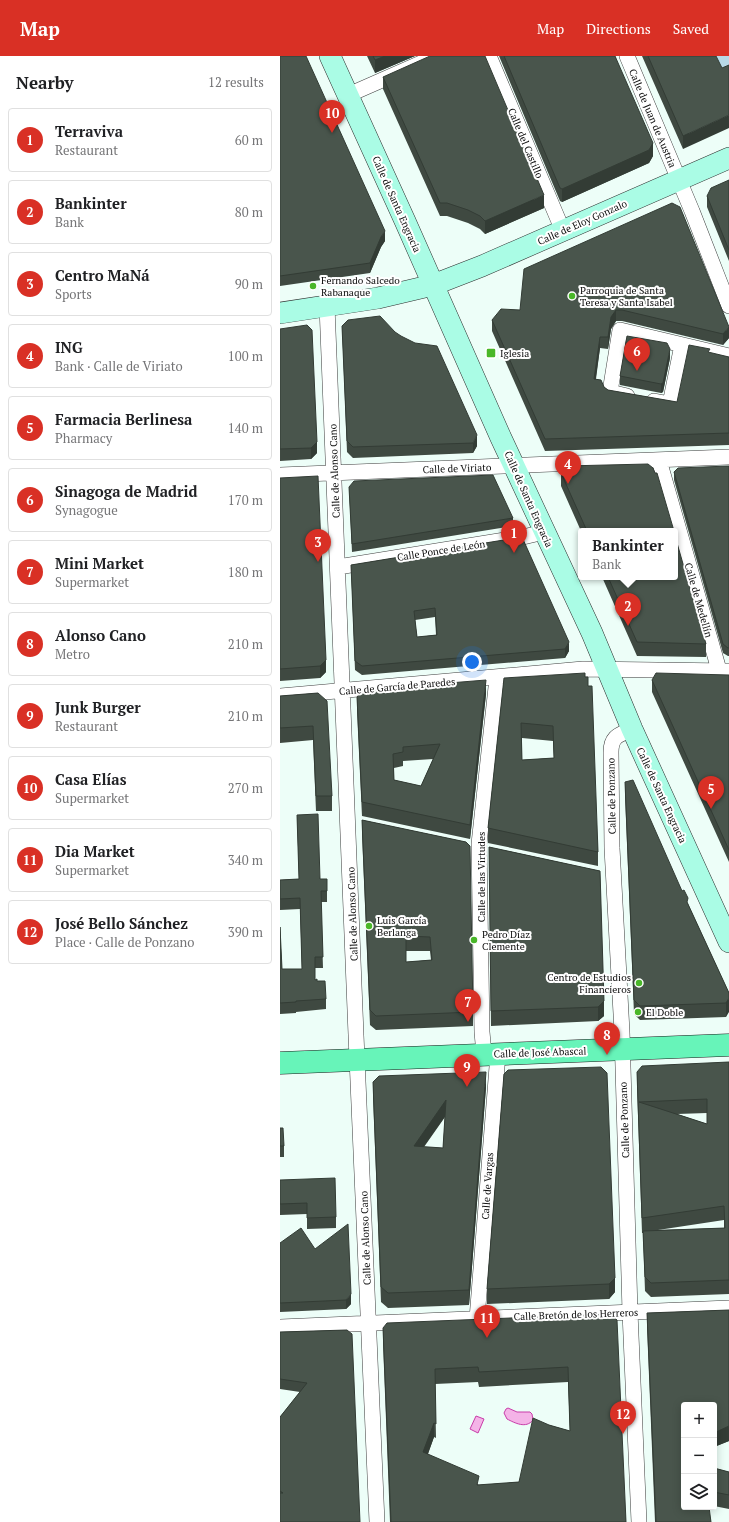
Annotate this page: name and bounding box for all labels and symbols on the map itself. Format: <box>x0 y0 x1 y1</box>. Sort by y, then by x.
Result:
street label: Calle de Juan de Austria <box>626 67 679 169</box>
pin: 10 <box>319 100 345 133</box>
street label: Calle del Castillo <box>505 106 546 181</box>
street label: Calle de Santa Engracia <box>369 154 424 254</box>
street label: Calle de Eloy Gonzalo <box>535 197 629 248</box>
place label: Fernando Salcedo Rabanaque <box>321 274 400 299</box>
marker: Fernando Salcedo Rabanaque <box>308 281 318 291</box>
place label: Parroquia de Santa Teresa y Santa Isabel <box>580 284 673 309</box>
marker: Parroquia de Santa Teresa y Santa Isabel <box>567 291 577 301</box>
pin: 6 <box>624 338 650 371</box>
marker: Iglesia <box>485 347 497 359</box>
place label: Iglesia <box>500 347 529 360</box>
street label: Calle de Alonso Cano <box>326 423 343 518</box>
street label: Calle de Santa Engracia <box>501 449 556 549</box>
pin: 4 <box>555 451 581 484</box>
street label: Calle de Viriato <box>422 461 492 476</box>
pin: 1 <box>501 520 527 553</box>
pin: 3 <box>305 529 331 562</box>
street label: Calle Ponce de León <box>396 537 486 564</box>
street label: Calle de Medellín <box>682 561 715 639</box>
pin: 2 <box>615 593 641 626</box>
your location <box>462 652 482 672</box>
street label: Calle de García de Paredes <box>338 675 456 698</box>
street label: Calle de Santa Engracia <box>634 745 689 845</box>
street label: Calle de Ponzano <box>604 757 619 834</box>
pin: 5 <box>698 776 724 809</box>
street label: Calle de las Virtudes <box>475 832 488 922</box>
street label: Calle de Alonso Cano <box>344 866 361 961</box>
place label: Luis García Berlanga <box>377 914 427 939</box>
marker: Luis García Berlanga <box>364 921 374 931</box>
place label: Pedro Díaz Clemente <box>482 928 530 953</box>
marker: Pedro Díaz Clemente <box>469 935 479 945</box>
place label: Centro de Estudios Financieros <box>547 971 631 996</box>
marker: Centro de Estudios Financieros <box>634 978 644 988</box>
pin: 7 <box>455 989 481 1022</box>
place label: El Doble <box>646 1006 683 1019</box>
marker: El Doble <box>633 1007 643 1017</box>
pin: 8 <box>594 1022 620 1055</box>
street label: Calle de José Abascal <box>493 1044 587 1061</box>
pin: 9 <box>454 1054 480 1087</box>
street label: Calle de Ponzano <box>617 1081 632 1158</box>
street label: Calle de Vargas <box>479 1152 496 1220</box>
street label: Calle de Alonso Cano <box>357 1190 374 1285</box>
pin: 11 <box>474 1305 500 1338</box>
street label: Calle Bretón de los Herreros <box>514 1306 639 1323</box>
pin: 12 <box>610 1401 636 1434</box>

